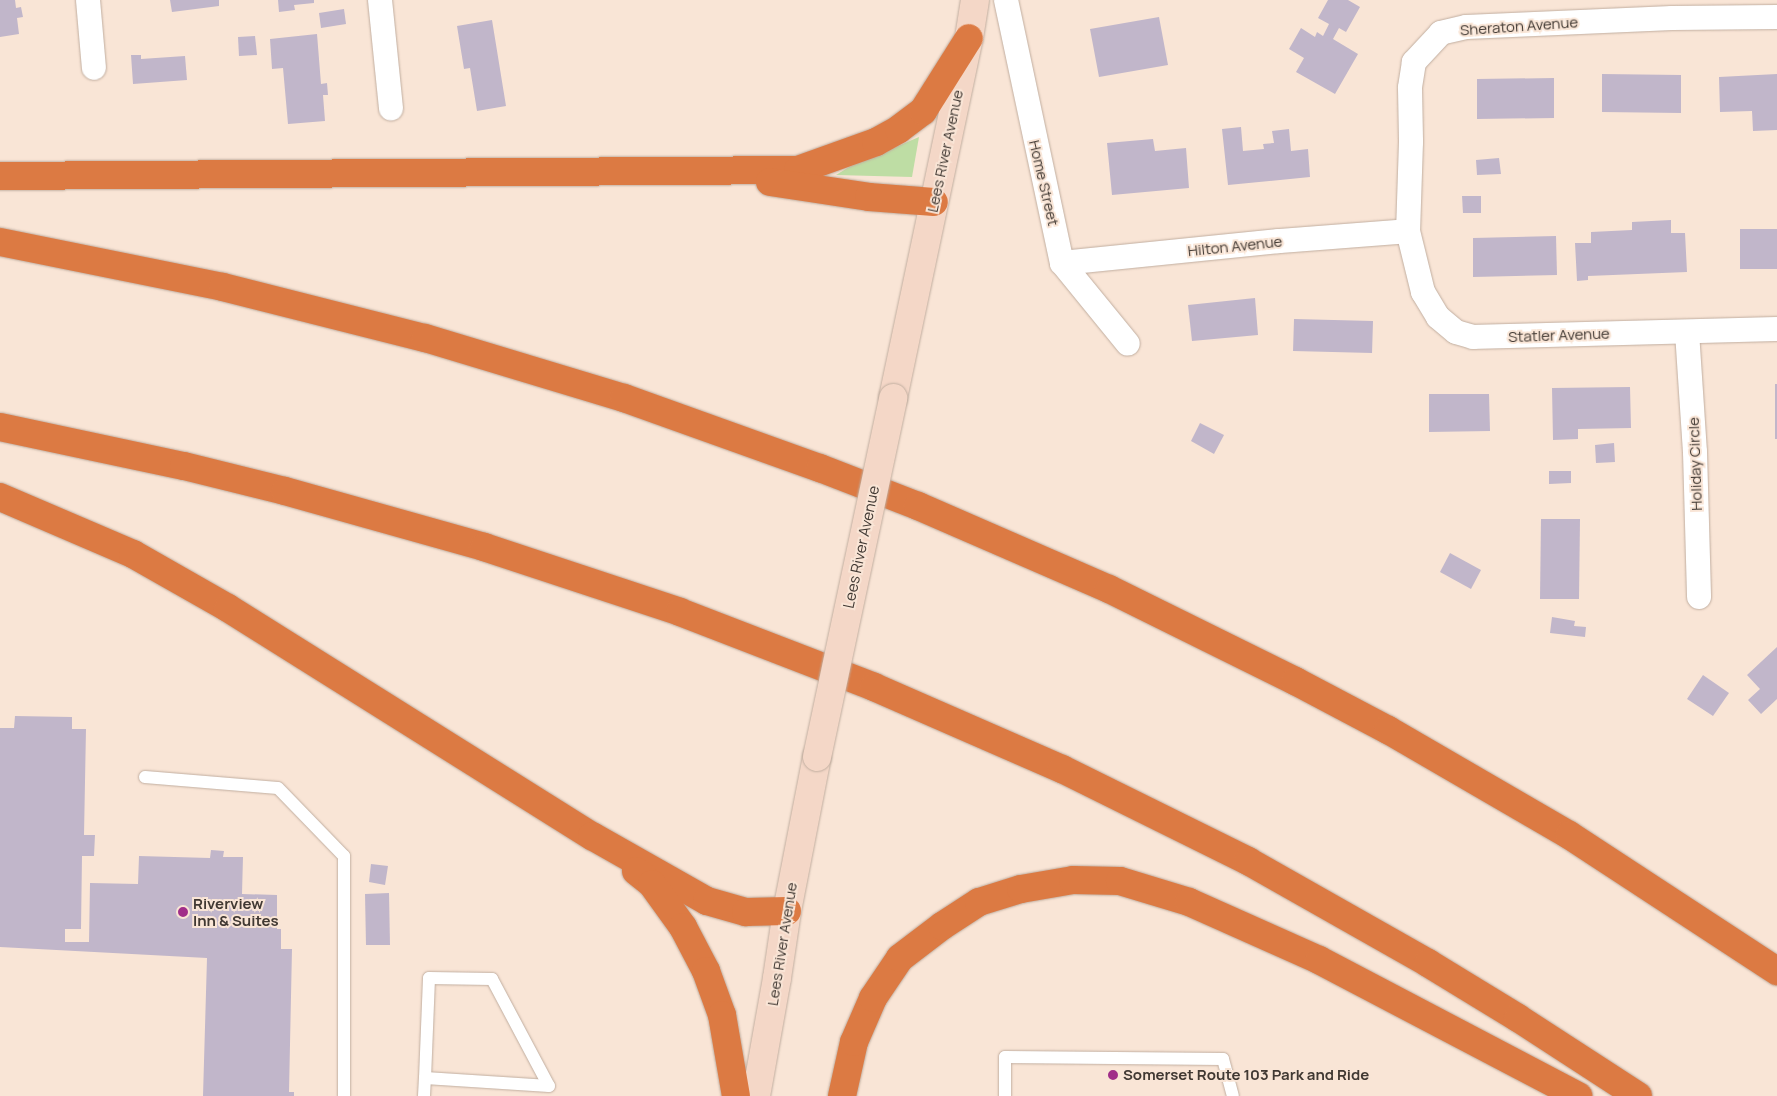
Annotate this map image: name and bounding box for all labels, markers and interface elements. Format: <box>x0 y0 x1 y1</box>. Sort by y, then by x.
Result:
street label: Sheraton Avenue <box>1459 13 1579 39</box>
street label: Lees River Avenue <box>923 88 967 214</box>
street label: Home Street <box>1025 138 1063 228</box>
street label: Hilton Avenue <box>1187 232 1283 260</box>
street label: Statler Avenue <box>1508 324 1610 346</box>
street label: Holiday Circle <box>1684 417 1706 511</box>
street label: Lees River Avenue <box>839 484 883 610</box>
street label: Lees River Avenue <box>763 881 801 1007</box>
place label: Riverview Inn & Suites <box>193 894 279 929</box>
marker: Riverview Inn & Suites <box>177 906 189 918</box>
place label: Somerset Route 103 Park and Ride <box>1123 1066 1369 1084</box>
marker: Somerset Route 103 Park and Ride <box>1107 1069 1119 1081</box>

